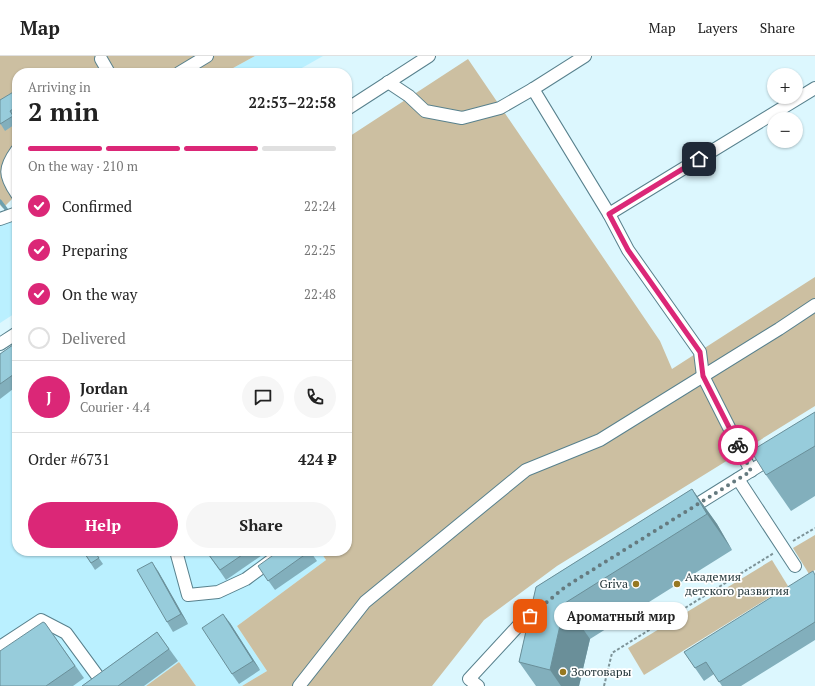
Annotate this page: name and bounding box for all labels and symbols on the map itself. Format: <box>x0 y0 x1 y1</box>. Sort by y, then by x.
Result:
pin <box>682 142 716 176</box>
courier <box>718 425 758 465</box>
place label: Академия детского развития <box>685 569 789 598</box>
place label: Griva <box>599 576 628 591</box>
marker: Griva <box>631 579 641 589</box>
marker: Академия детского развития <box>672 579 682 589</box>
pin <box>513 599 547 633</box>
callout: Ароматный мир <box>554 602 688 630</box>
place label: Зоотовары <box>571 664 631 679</box>
marker: Зоотовары <box>558 667 568 677</box>

